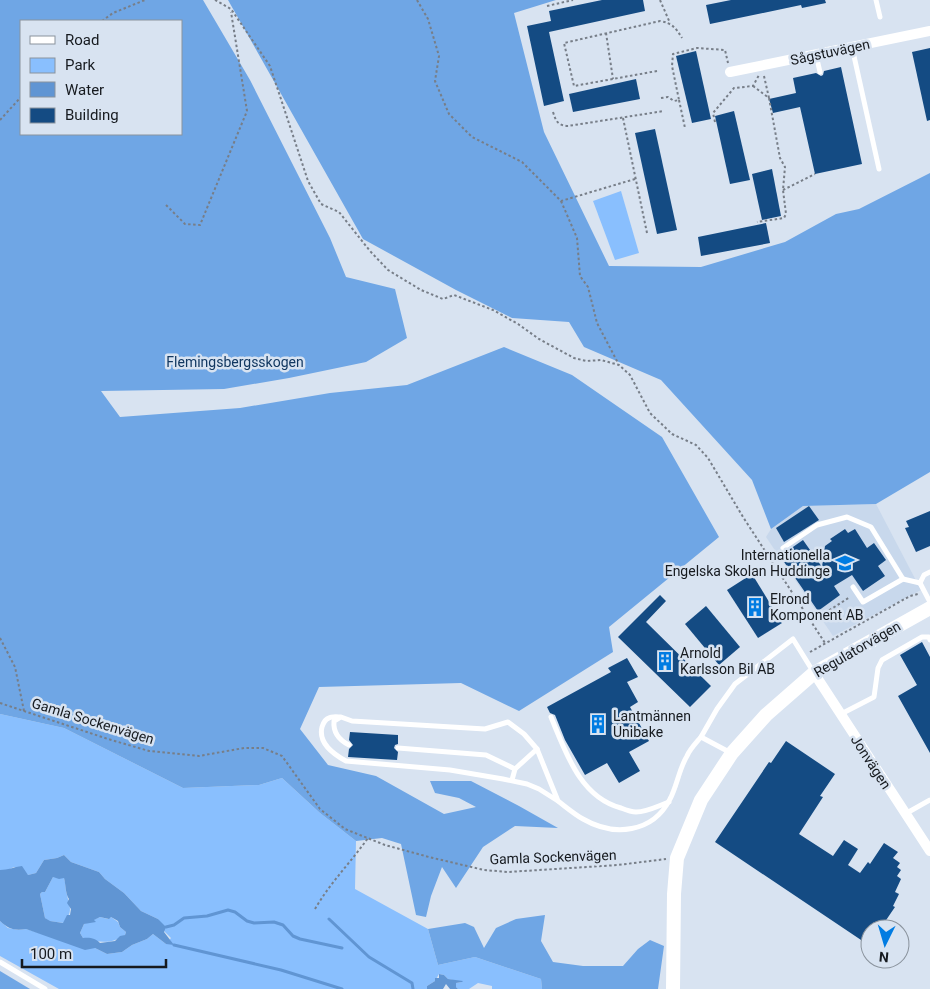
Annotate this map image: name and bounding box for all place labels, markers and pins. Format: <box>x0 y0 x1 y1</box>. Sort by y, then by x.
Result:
place label: Internationella Engelska Skolan Huddinge <box>665 547 830 579</box>
school or university icon: Internationella Engelska Skolan Huddinge <box>834 552 856 574</box>
place label: Elrond Komponent AB <box>770 591 864 623</box>
building icon: Elrond Komponent AB <box>744 596 766 618</box>
place label: Arnold Karlsson Bil AB <box>680 645 775 677</box>
building icon: Arnold Karlsson Bil AB <box>654 650 676 672</box>
place label: Lantmännen Unibake <box>613 708 691 740</box>
building icon: Lantmännen Unibake <box>587 713 609 735</box>

